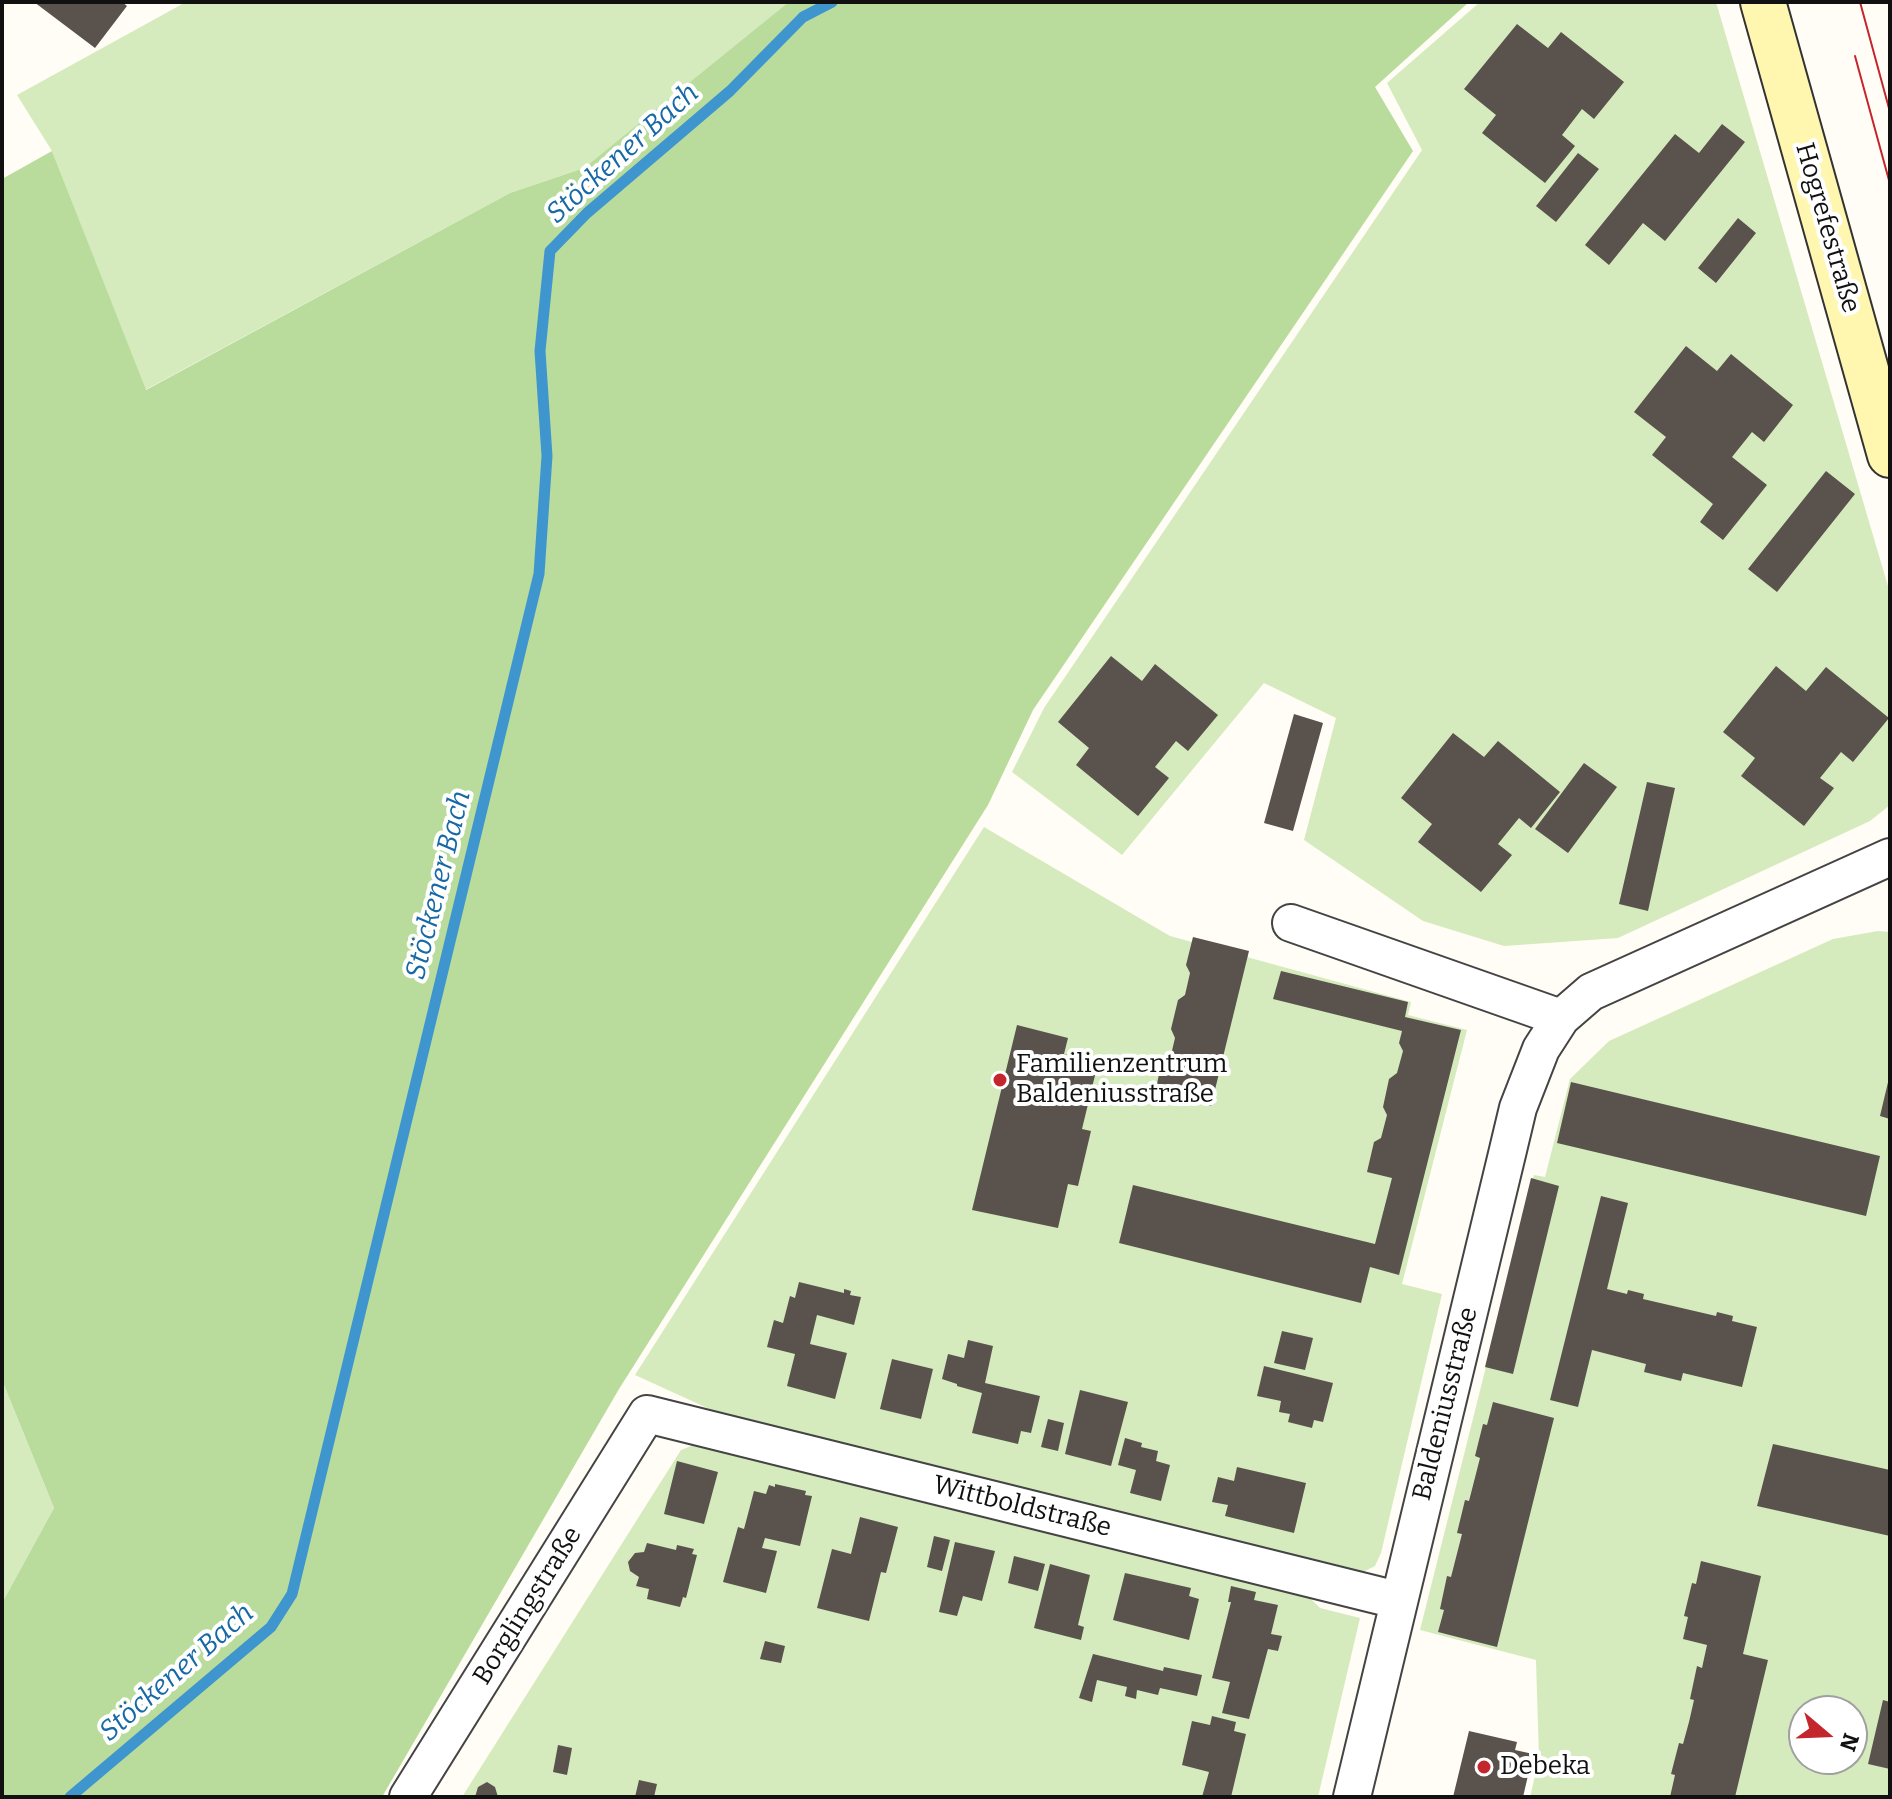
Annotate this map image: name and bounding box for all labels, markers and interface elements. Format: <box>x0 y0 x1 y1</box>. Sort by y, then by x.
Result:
water label: Stöckener Bach <box>540 77 706 231</box>
street label: Hogrefestraße <box>1788 140 1866 316</box>
water label: Stöckener Bach <box>399 787 479 983</box>
place label: Familienzentrum Baldeniusstraße <box>1016 1049 1227 1110</box>
marker: Familienzentrum Baldeniusstraße <box>991 1071 1009 1089</box>
street label: Baldeniusstraße <box>1407 1304 1485 1504</box>
street label: Wittboldstraße <box>930 1470 1114 1544</box>
street label: Borglingstraße <box>467 1521 589 1691</box>
water label: Stöckener Bach <box>93 1597 261 1749</box>
north arrow <box>1788 1695 1868 1775</box>
text: N <box>1834 1730 1865 1755</box>
place label: Debeka <box>1500 1751 1590 1783</box>
marker: Debeka <box>1475 1758 1493 1776</box>

